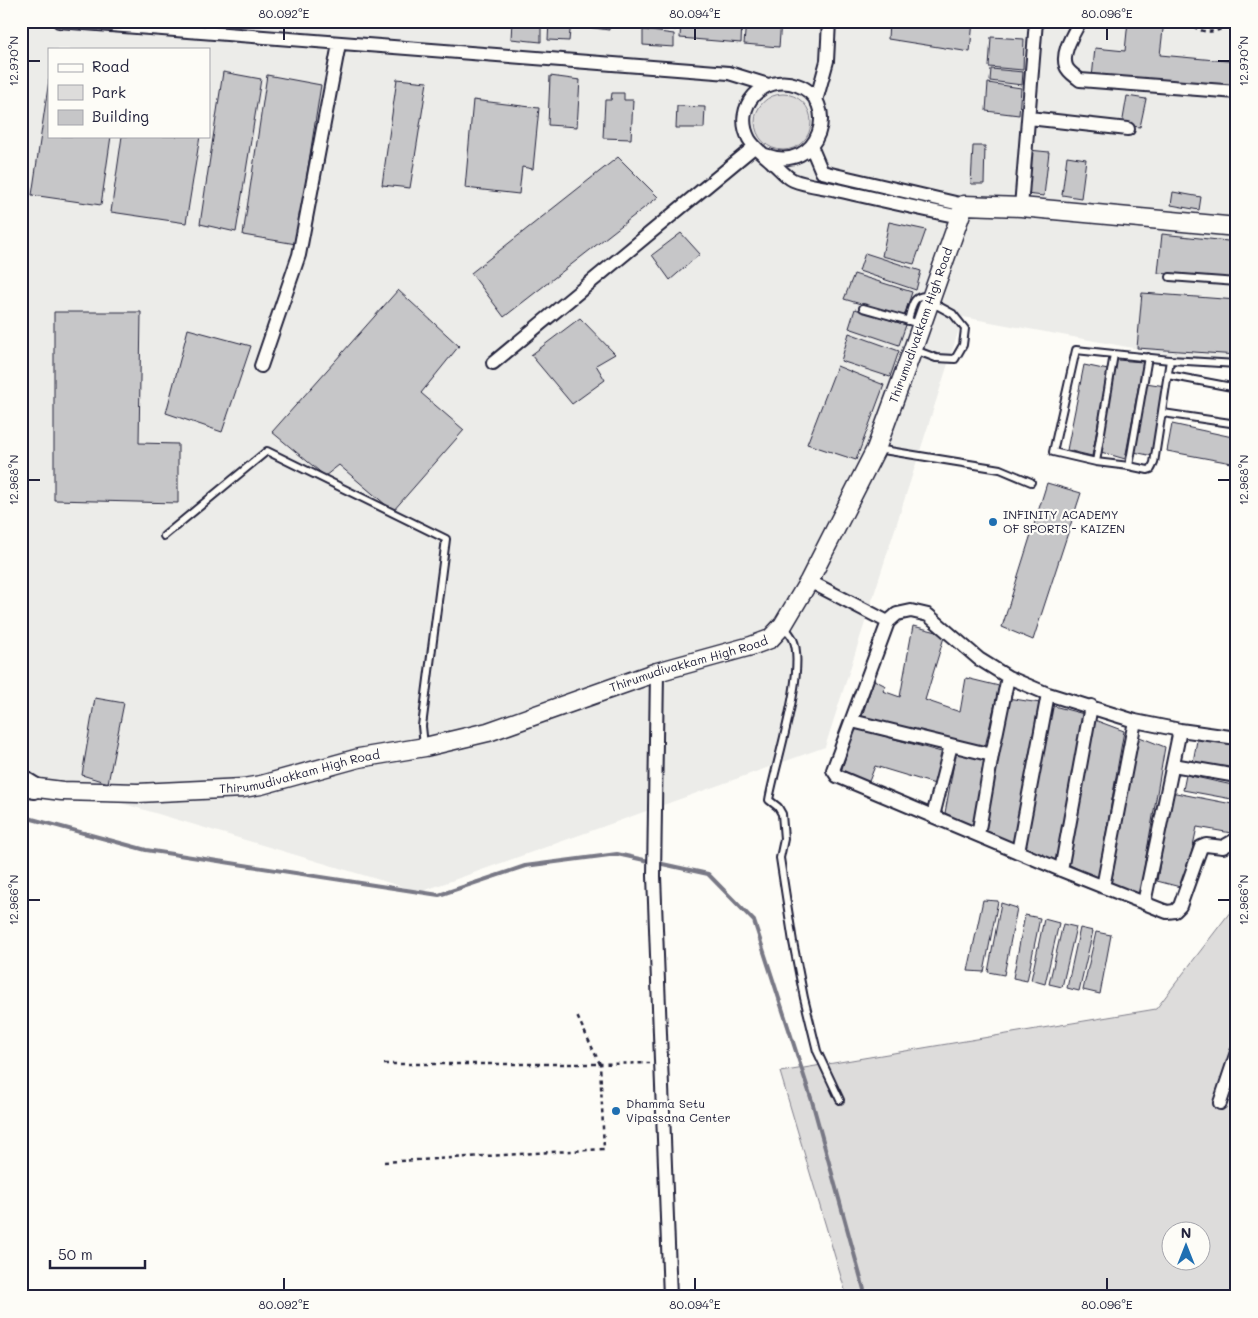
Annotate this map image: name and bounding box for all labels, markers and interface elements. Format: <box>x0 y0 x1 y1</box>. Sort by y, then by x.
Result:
text: 80.092°E <box>259 5 310 21</box>
text: 80.094°E <box>669 5 721 21</box>
text: 80.096°E <box>1081 5 1133 21</box>
text: 12.970°N <box>5 36 21 86</box>
text: 12.970°N <box>1235 36 1251 86</box>
legend <box>48 48 210 138</box>
text: Road <box>92 56 129 76</box>
text: Park <box>92 82 126 102</box>
text: Building <box>92 106 149 126</box>
street label: Thirumudivakkam High Road <box>885 245 956 405</box>
text: 12.968°N <box>5 455 21 505</box>
text: 12.968°N <box>1235 455 1251 505</box>
place label: INFINITY ACADEMY OF SPORTS - KAIZEN <box>1003 506 1125 536</box>
marker: INFINITY ACADEMY OF SPORTS - KAIZEN <box>987 516 999 528</box>
street label: Thirumudivakkam High Road <box>607 631 770 695</box>
street label: Thirumudivakkam High Road <box>219 746 381 796</box>
text: 12.966°N <box>5 875 21 925</box>
text: 12.966°N <box>1235 875 1251 925</box>
place label: Dhamma Setu Vipassana Center <box>626 1095 731 1125</box>
marker: Dhamma Setu Vipassana Center <box>610 1105 622 1117</box>
north arrow <box>1160 1220 1210 1270</box>
text: N <box>1181 1223 1191 1242</box>
scale bar <box>50 1238 145 1270</box>
text: 50 m <box>58 1244 93 1264</box>
text: 80.092°E <box>259 1296 310 1312</box>
text: 80.094°E <box>669 1296 721 1312</box>
text: 80.096°E <box>1081 1296 1133 1312</box>

